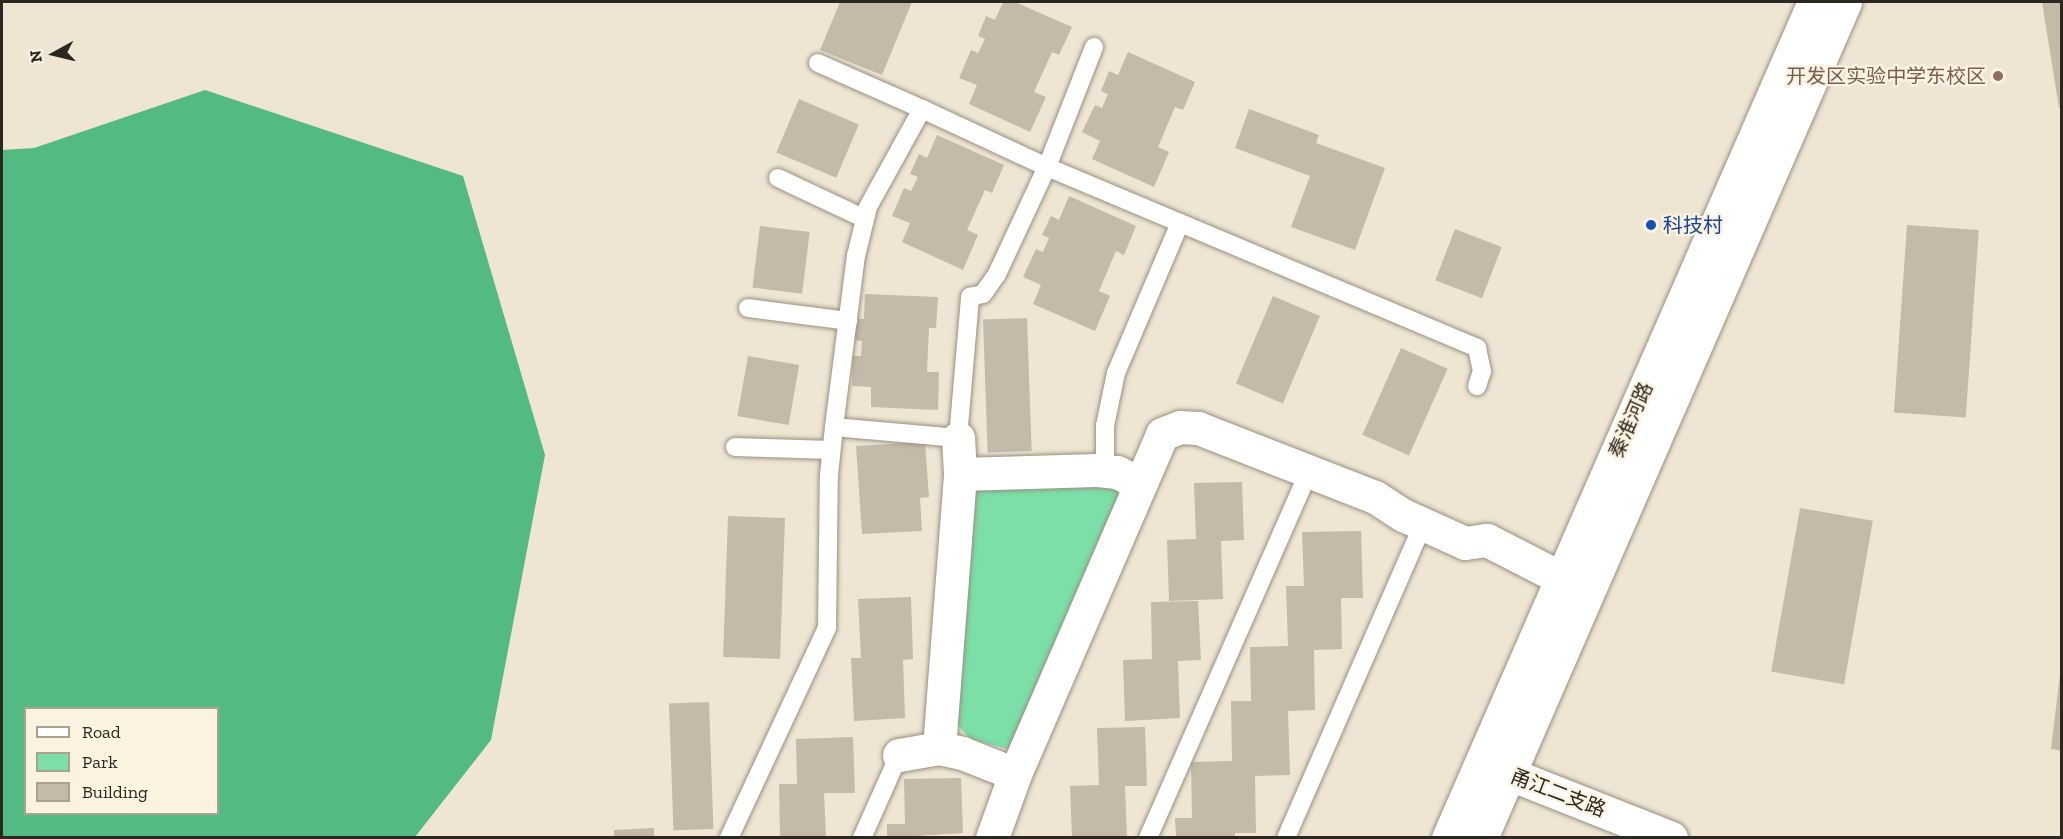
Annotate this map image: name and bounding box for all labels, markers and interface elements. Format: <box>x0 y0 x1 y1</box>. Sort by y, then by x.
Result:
north arrow <box>24 24 84 84</box>
text: N <box>25 49 46 64</box>
place label: 开发区实验中学东校区 <box>1786 64 1986 88</box>
marker: 开发区实验中学东校区 <box>1991 69 2005 83</box>
place label: 科技村 <box>1663 213 1723 237</box>
marker: 科技村 <box>1644 218 1658 232</box>
street label: 秦淮河路 <box>1604 379 1658 461</box>
legend <box>24 707 219 815</box>
text: Road <box>82 721 121 743</box>
text: Park <box>82 751 118 773</box>
street label: 甬江二支路 <box>1507 764 1609 822</box>
text: Building <box>82 781 148 803</box>

